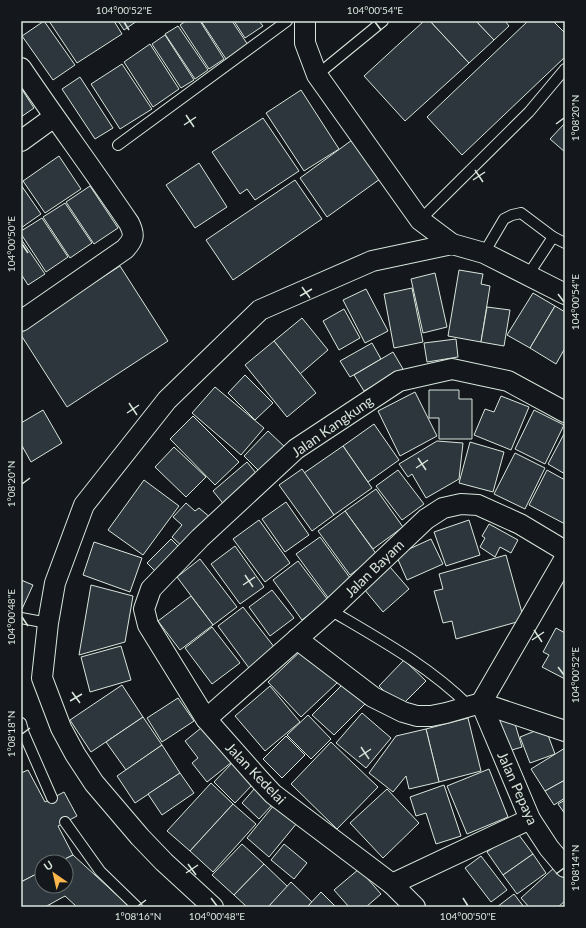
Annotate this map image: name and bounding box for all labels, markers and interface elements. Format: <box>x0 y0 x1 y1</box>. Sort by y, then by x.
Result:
text: 104°00'52"E <box>96 4 152 16</box>
text: 104°00'54"E <box>347 4 403 16</box>
text: 1°08'20"N <box>569 95 581 141</box>
text: 104°00'50"E <box>5 216 17 272</box>
text: 104°00'54"E <box>569 274 581 330</box>
street label: Jalan Kangkung <box>288 392 376 460</box>
text: 1°08'20"N <box>5 461 17 507</box>
street label: Jalan Bayam <box>341 536 407 600</box>
text: 104°00'48"E <box>5 589 17 645</box>
text: 104°00'52"E <box>569 647 581 703</box>
text: 1°08'18"N <box>5 711 17 757</box>
street label: Jalan Kedelai <box>222 739 290 807</box>
street label: Jalan Pepaya <box>494 749 542 827</box>
text: 1°08'14"N <box>569 845 581 891</box>
north arrow <box>34 854 74 894</box>
text: U <box>41 858 55 873</box>
text: 1°08'16"N <box>115 910 161 922</box>
text: 104°00'48"E <box>189 910 245 922</box>
text: 104°00'50"E <box>440 910 496 922</box>

